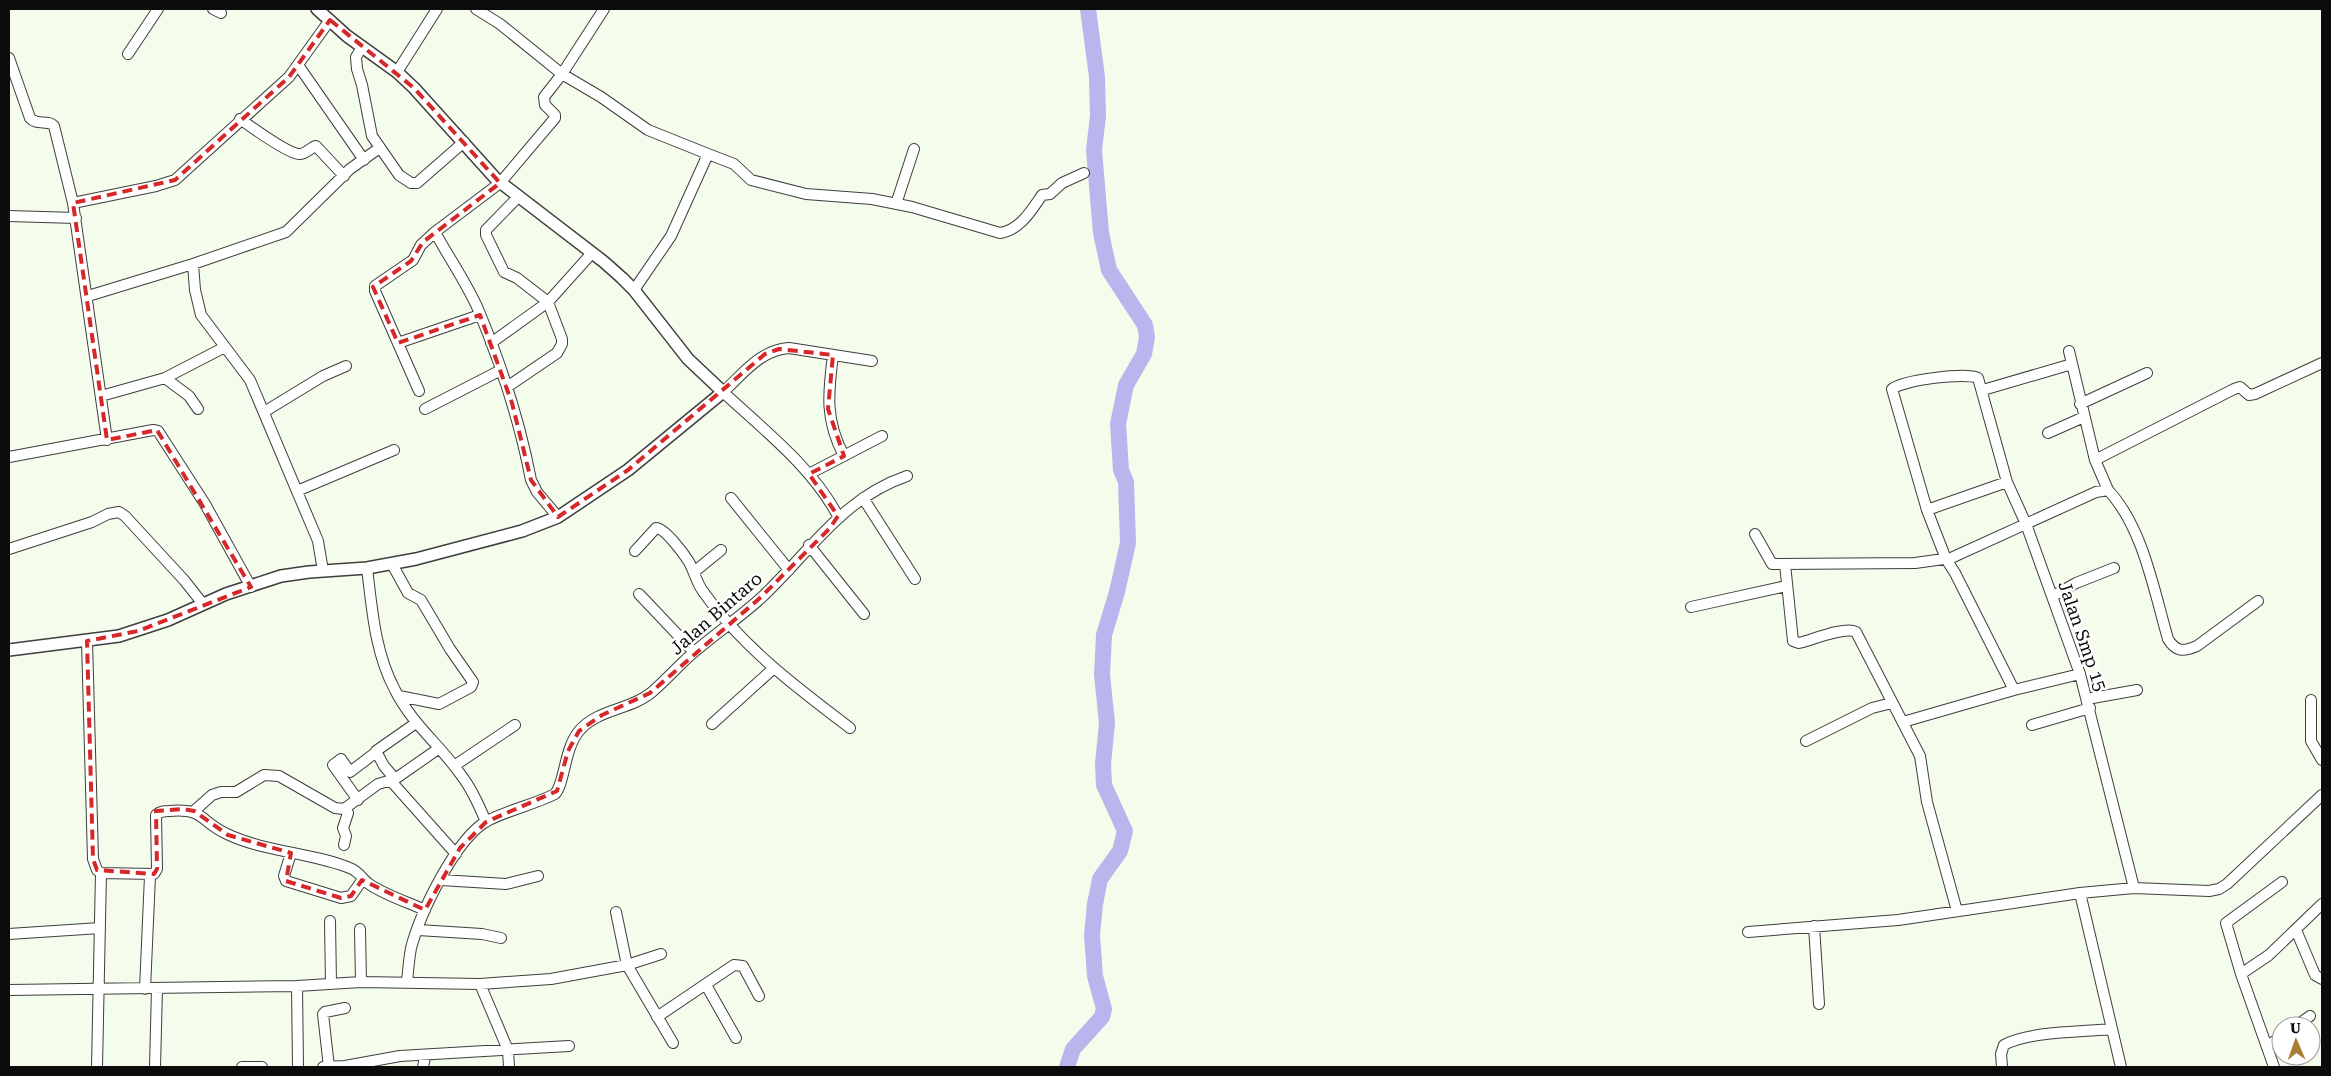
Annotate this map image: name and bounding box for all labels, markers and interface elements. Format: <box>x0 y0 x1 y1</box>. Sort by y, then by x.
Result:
street label: Jalan Bintaro <box>666 567 766 659</box>
street label: Jalan Smp 15 <box>2054 578 2112 694</box>
north arrow <box>2271 1016 2321 1066</box>
text: U <box>2290 1020 2301 1036</box>

